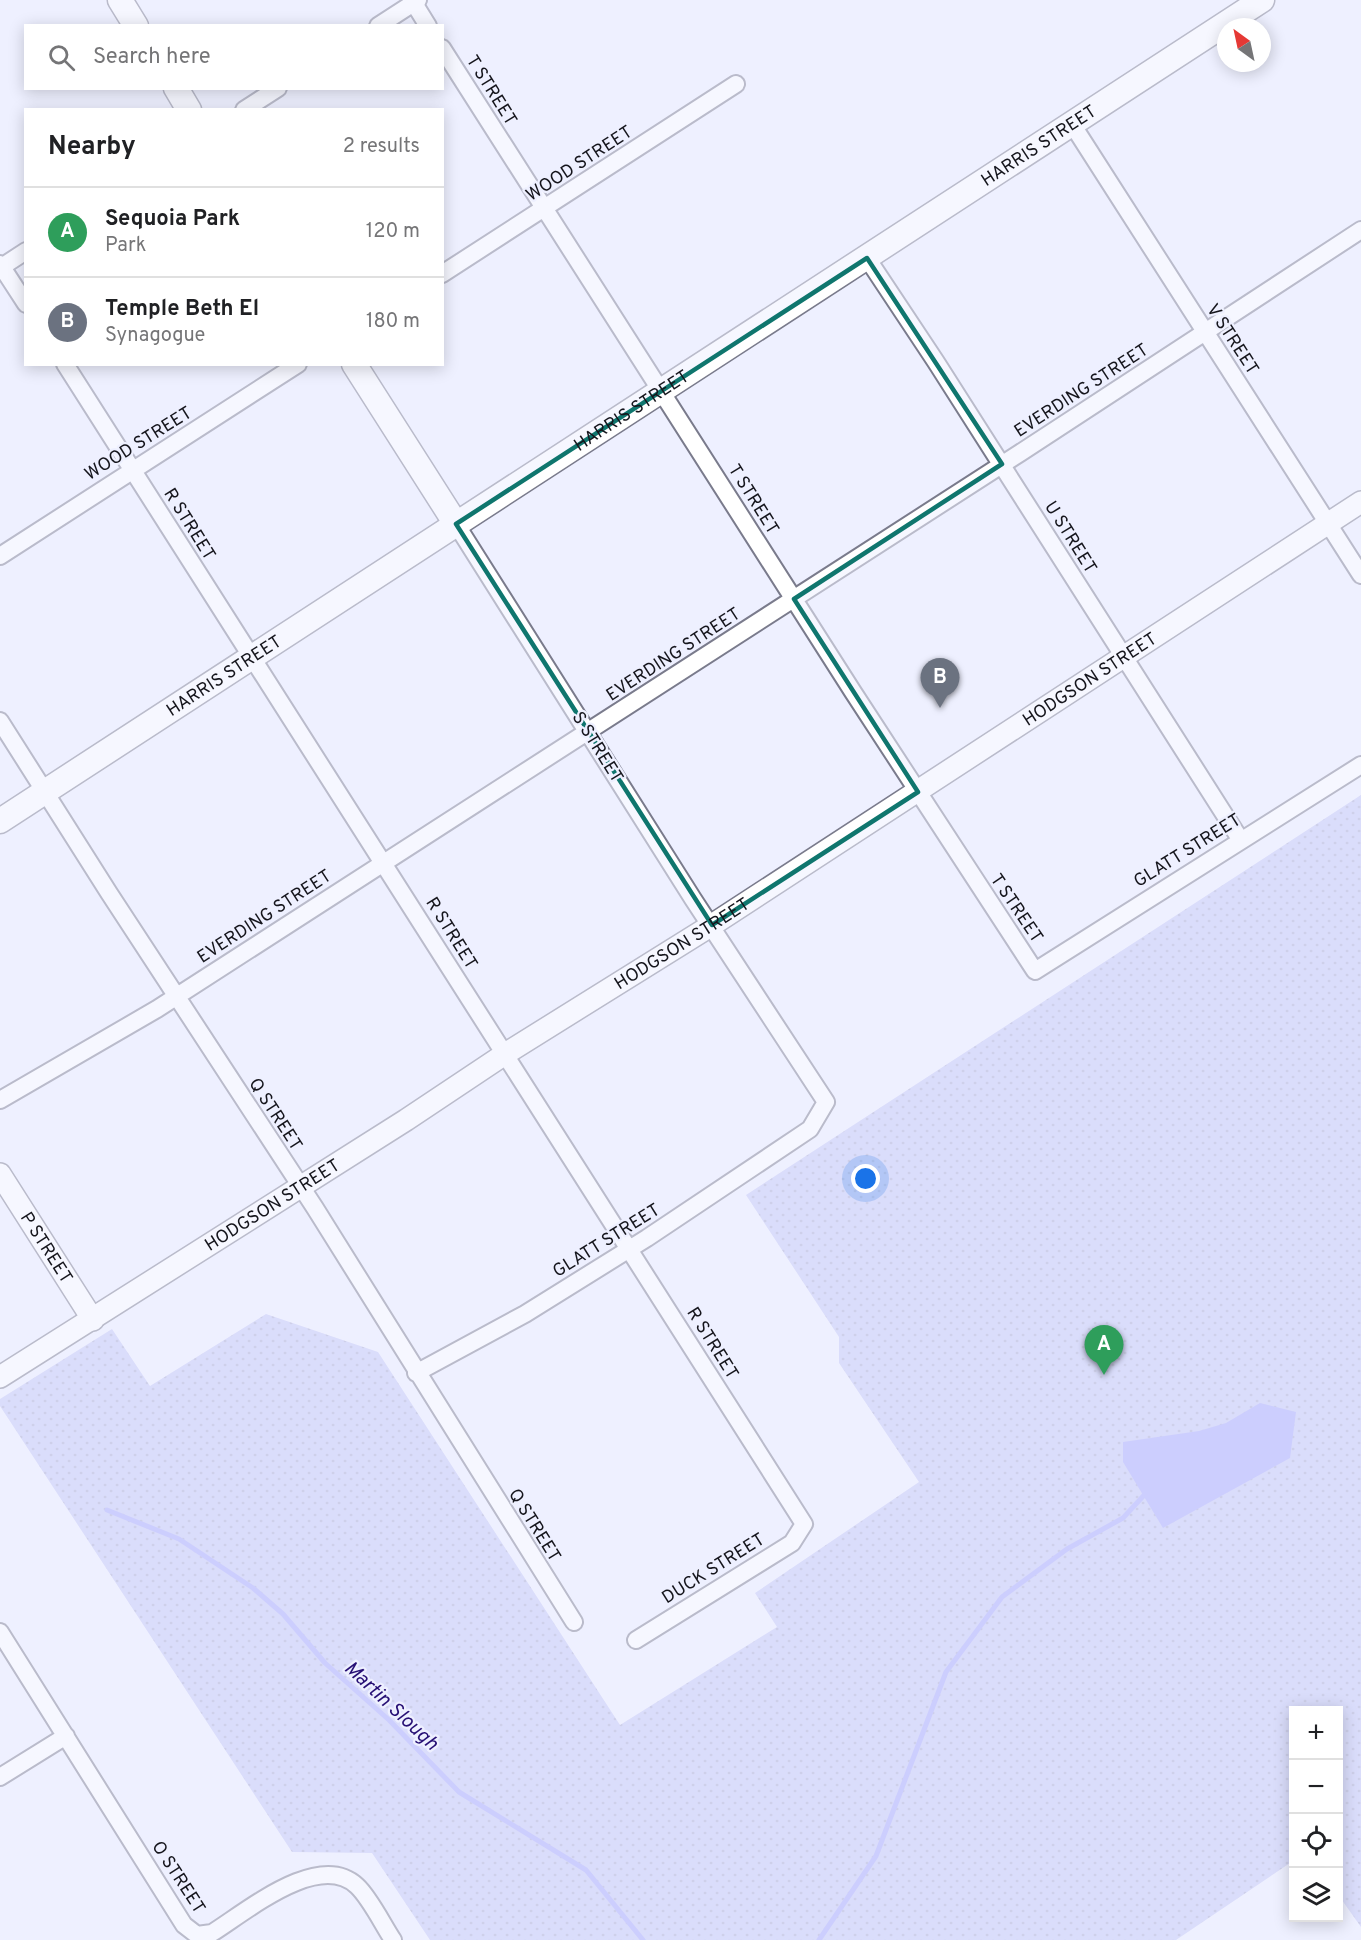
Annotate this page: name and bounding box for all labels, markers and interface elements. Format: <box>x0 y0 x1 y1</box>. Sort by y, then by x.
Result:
north arrow <box>1217 18 1271 72</box>
search box <box>24 24 444 90</box>
icon: search <box>45 41 78 74</box>
text: Search here <box>93 44 211 71</box>
street label: T STREET <box>460 51 521 130</box>
street label: HARRIS STREET <box>977 101 1101 193</box>
street label: WOOD STREET <box>522 121 637 207</box>
text: Nearby <box>48 131 136 164</box>
text: 2 results <box>343 134 420 160</box>
text: Sequoia Park <box>105 206 240 233</box>
text: A <box>60 219 75 245</box>
text: 120 m <box>366 219 420 245</box>
text: Park <box>105 233 146 259</box>
text: Temple Beth El <box>105 296 259 323</box>
street label: V STREET <box>1200 300 1263 380</box>
text: B <box>61 309 74 335</box>
text: 180 m <box>366 309 420 335</box>
text: Synagogue <box>105 323 205 349</box>
street label: EVERDING STREET <box>1010 339 1153 443</box>
street label: HARRIS STREET <box>570 366 694 458</box>
street label: WOOD STREET <box>81 402 197 487</box>
street label: T STREET <box>722 460 783 539</box>
street label: R STREET <box>158 484 220 565</box>
street label: U STREET <box>1038 497 1101 578</box>
street label: EVERDING STREET <box>602 603 745 707</box>
street label: HODGSON STREET <box>1019 628 1162 732</box>
street label: HARRIS STREET <box>163 631 287 723</box>
pin: B <box>920 658 960 708</box>
street label: S STREET <box>566 708 628 788</box>
street label: GLATT STREET <box>1130 809 1246 893</box>
street label: EVERDING STREET <box>193 865 336 969</box>
street label: T STREET <box>984 870 1047 948</box>
street label: R STREET <box>420 893 482 974</box>
street label: HODGSON STREET <box>611 893 755 996</box>
street label: Q STREET <box>243 1074 307 1156</box>
street label: HODGSON STREET <box>201 1155 345 1257</box>
your location <box>851 1164 880 1193</box>
street label: GLATT STREET <box>549 1199 665 1283</box>
street label: P STREET <box>14 1208 77 1288</box>
street label: R STREET <box>681 1303 743 1384</box>
pin: A <box>1084 1326 1124 1375</box>
street label: Q STREET <box>502 1485 565 1567</box>
street label: DUCK STREET <box>658 1529 770 1610</box>
water label: Martin Slough <box>338 1656 443 1757</box>
map controls <box>1289 1706 1343 1922</box>
button: + <box>1289 1706 1343 1760</box>
button: − <box>1289 1760 1343 1814</box>
button: locate <box>1289 1814 1343 1868</box>
street label: O STREET <box>146 1837 210 1919</box>
button: layers <box>1289 1868 1343 1922</box>

